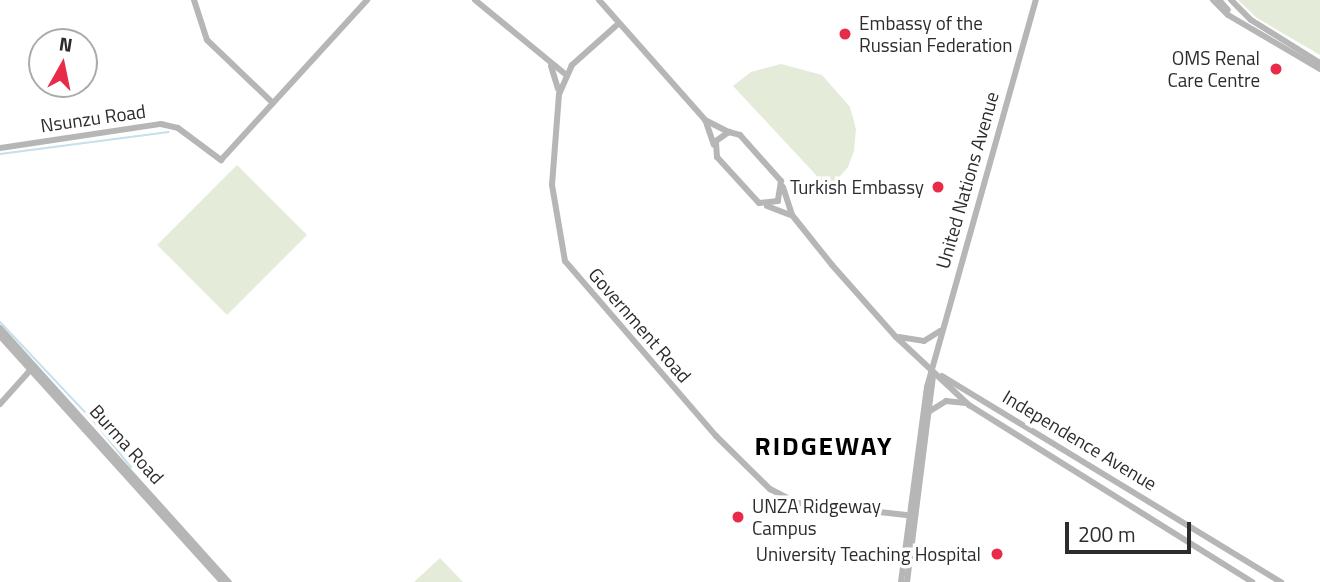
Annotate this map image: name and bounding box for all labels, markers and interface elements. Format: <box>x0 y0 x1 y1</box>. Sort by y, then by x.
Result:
place label: Embassy of the Russian Federation <box>859 12 1013 56</box>
marker: Embassy of the Russian Federation <box>837 26 853 42</box>
north arrow <box>28 28 98 98</box>
text: N <box>57 28 75 59</box>
place label: OMS Renal Care Centre <box>1167 47 1260 91</box>
marker: OMS Renal Care Centre <box>1266 59 1286 79</box>
street label: United Nations Avenue <box>931 89 1003 271</box>
street label: Nsunzu Road <box>39 99 147 137</box>
place label: Turkish Embassy <box>790 176 924 198</box>
marker: Turkish Embassy <box>930 179 946 195</box>
street label: Government Road <box>584 263 696 387</box>
street label: Independence Avenue <box>999 385 1161 495</box>
street label: Burma Road <box>85 400 169 488</box>
district label: RIDGEWAY <box>756 430 892 462</box>
place label: UNZA Ridgeway Campus <box>752 495 881 539</box>
scale bar <box>1068 508 1194 552</box>
marker: UNZA Ridgeway Campus <box>730 509 746 525</box>
text: 200 m <box>1078 518 1135 550</box>
place label: University Teaching Hospital <box>756 543 981 565</box>
marker: University Teaching Hospital <box>987 544 1007 564</box>

